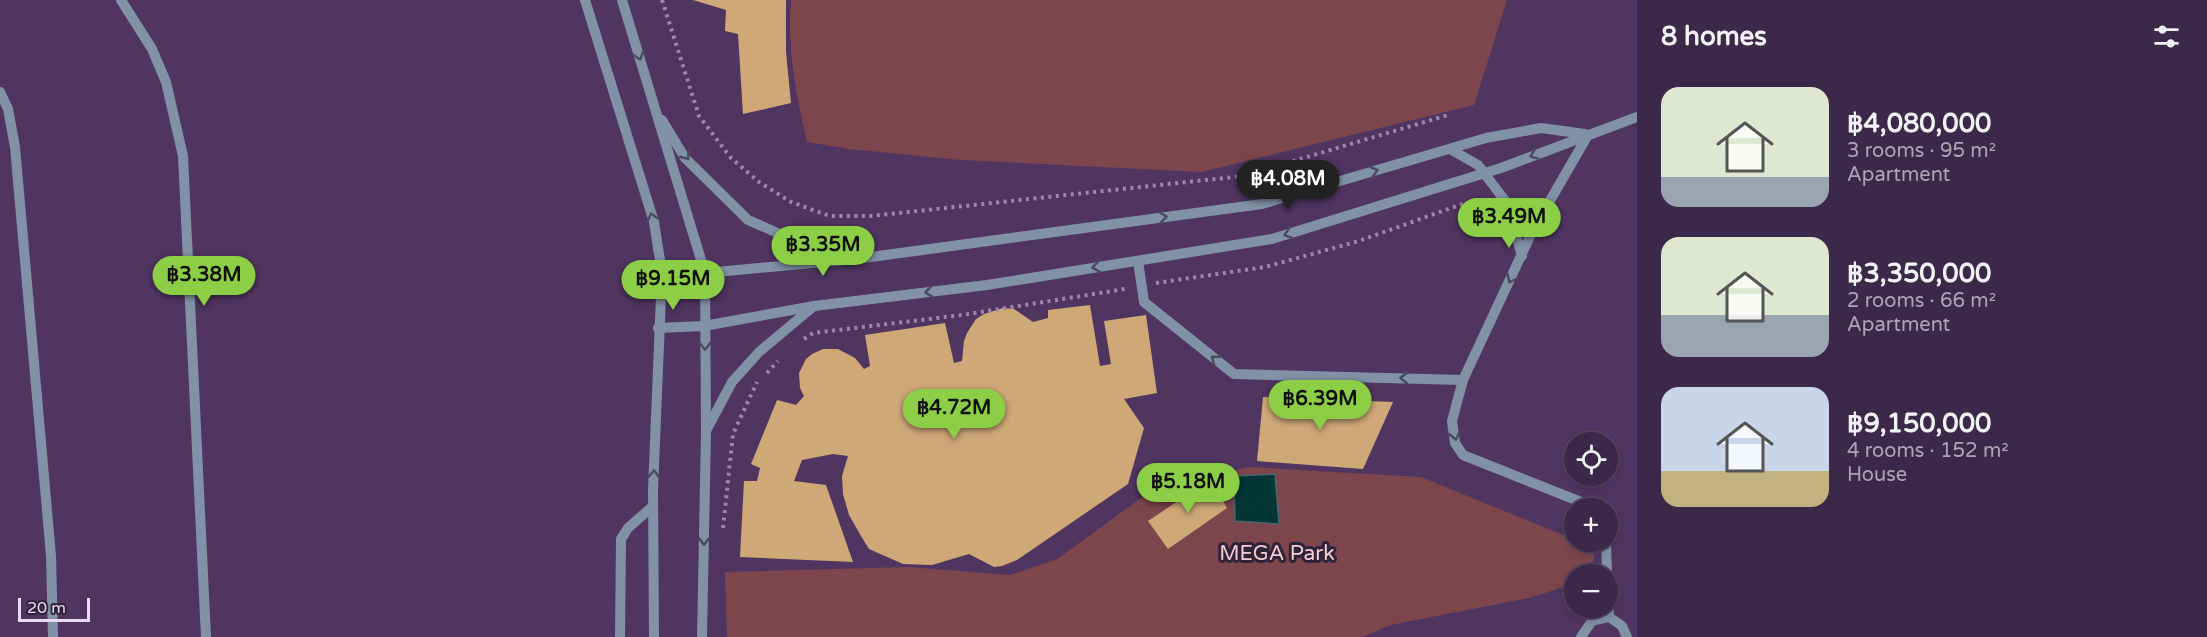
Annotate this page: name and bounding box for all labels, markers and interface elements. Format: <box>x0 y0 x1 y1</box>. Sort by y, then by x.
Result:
icon: filters <box>2150 20 2183 53</box>
text: 8 homes <box>1661 21 1767 52</box>
one-way arrow <box>632 50 644 61</box>
text: ฿4,080,000 <box>1847 108 1991 139</box>
icon: home <box>1709 111 1781 183</box>
text: 3 rooms · 95 m² <box>1847 139 1996 163</box>
one-way arrow <box>1529 148 1539 161</box>
one-way arrow <box>678 150 689 161</box>
pin: ฿4.08M <box>1239 160 1337 211</box>
text: Apartment <box>1847 163 1950 187</box>
one-way arrow <box>1369 166 1379 179</box>
text: ฿4.08M <box>1251 167 1325 191</box>
pin: ฿3.49M <box>1460 198 1558 249</box>
text: ฿3.49M <box>1472 205 1546 229</box>
one-way arrow <box>647 212 660 222</box>
one-way arrow <box>1159 212 1168 224</box>
pin: ฿3.35M <box>774 226 872 277</box>
one-way arrow <box>1283 227 1294 239</box>
text: ฿3.35M <box>786 233 860 257</box>
pin: ฿3.38M <box>155 256 253 307</box>
text: ฿3,350,000 <box>1847 258 1991 289</box>
pin: ฿9.15M <box>624 260 722 311</box>
one-way arrow <box>1091 261 1101 273</box>
icon: home <box>1709 261 1781 333</box>
text: ฿3.38M <box>167 263 241 287</box>
text: ฿9.15M <box>636 267 710 291</box>
one-way arrow <box>1507 272 1519 283</box>
one-way arrow <box>924 285 933 298</box>
text: 2 rooms · 66 m² <box>1847 289 1996 313</box>
text: Apartment <box>1847 313 1950 337</box>
one-way arrow <box>699 342 711 351</box>
one-way arrow <box>1211 355 1222 366</box>
one-way arrow <box>1400 372 1409 385</box>
pin: ฿6.39M <box>1271 380 1369 431</box>
text: ฿6.39M <box>1283 387 1357 411</box>
pin: ฿4.72M <box>905 389 1003 440</box>
text: ฿4.72M <box>917 396 991 420</box>
text: ฿9,150,000 <box>1847 408 1991 439</box>
icon: home <box>1709 411 1781 483</box>
one-way arrow <box>1447 431 1460 441</box>
map controls <box>1564 432 1618 618</box>
button: locate <box>1564 432 1618 486</box>
text: 4 rooms · 152 m² <box>1847 439 2009 463</box>
pin: ฿5.18M <box>1139 463 1237 514</box>
text: House <box>1847 463 1907 487</box>
one-way arrow <box>647 469 660 478</box>
text: ฿5.18M <box>1151 470 1225 494</box>
button: + <box>1564 498 1618 552</box>
one-way arrow <box>698 537 710 546</box>
park label: MEGA Park <box>1219 541 1335 566</box>
button: − <box>1564 564 1618 618</box>
scale bar <box>18 595 90 622</box>
text: 20 m <box>27 598 66 618</box>

